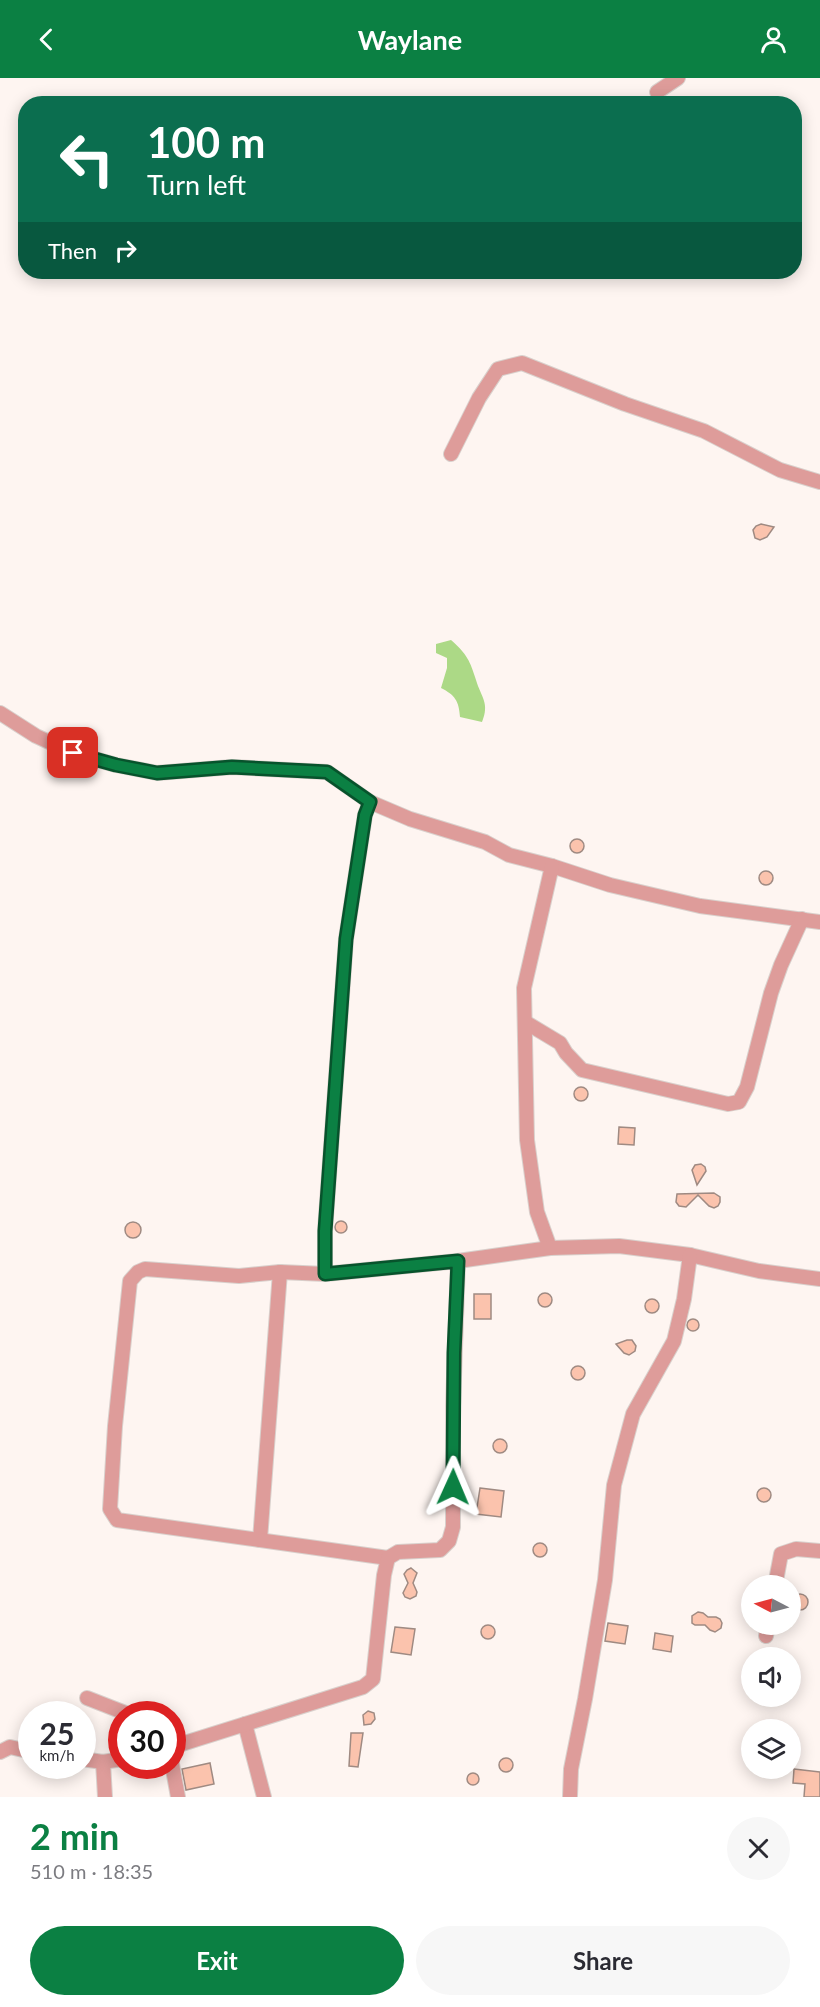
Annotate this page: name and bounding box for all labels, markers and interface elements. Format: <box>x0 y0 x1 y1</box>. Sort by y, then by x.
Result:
icon: back <box>30 23 63 56</box>
text: Waylane <box>358 23 462 56</box>
icon: person <box>757 23 790 56</box>
text: 100 m <box>147 117 265 167</box>
icon: left <box>48 120 126 198</box>
text: Turn left <box>147 168 246 201</box>
icon: right <box>109 234 142 267</box>
text: Then <box>48 237 97 264</box>
pin <box>47 727 98 778</box>
icon: arrive <box>56 736 89 769</box>
position arrow <box>421 1455 485 1519</box>
north arrow <box>741 1575 801 1635</box>
map controls <box>741 1575 801 1779</box>
button: sound <box>741 1647 801 1707</box>
speed limit sign: 30 <box>108 1701 186 1779</box>
text: 25 <box>40 1715 74 1751</box>
button: layers <box>741 1719 801 1779</box>
text: km/h <box>39 1746 75 1764</box>
text: 2 min <box>30 1814 119 1858</box>
button: close <box>727 1817 790 1880</box>
text: 510 m · 18:35 <box>30 1859 153 1883</box>
button: Exit <box>30 1926 404 1995</box>
button: Share <box>416 1926 790 1995</box>

